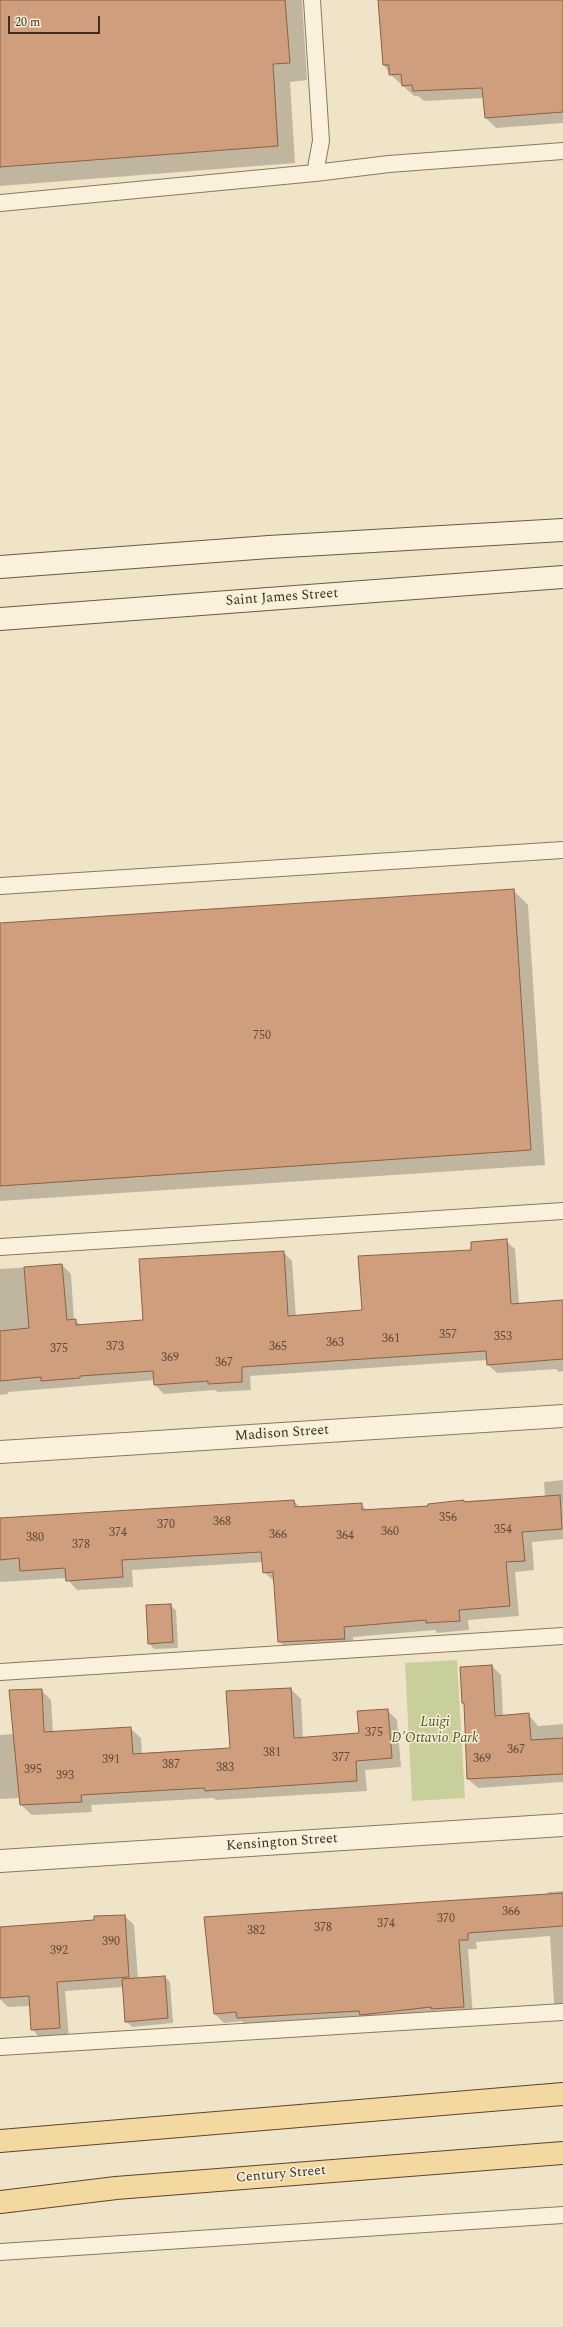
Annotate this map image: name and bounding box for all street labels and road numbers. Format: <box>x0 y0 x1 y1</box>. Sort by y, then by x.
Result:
street label: Saint James Street <box>225 586 339 610</box>
street label: Madison Street <box>234 1422 330 1446</box>
street label: Kensington Street <box>226 1831 338 1855</box>
street label: Century Street <box>235 2163 327 2187</box>

